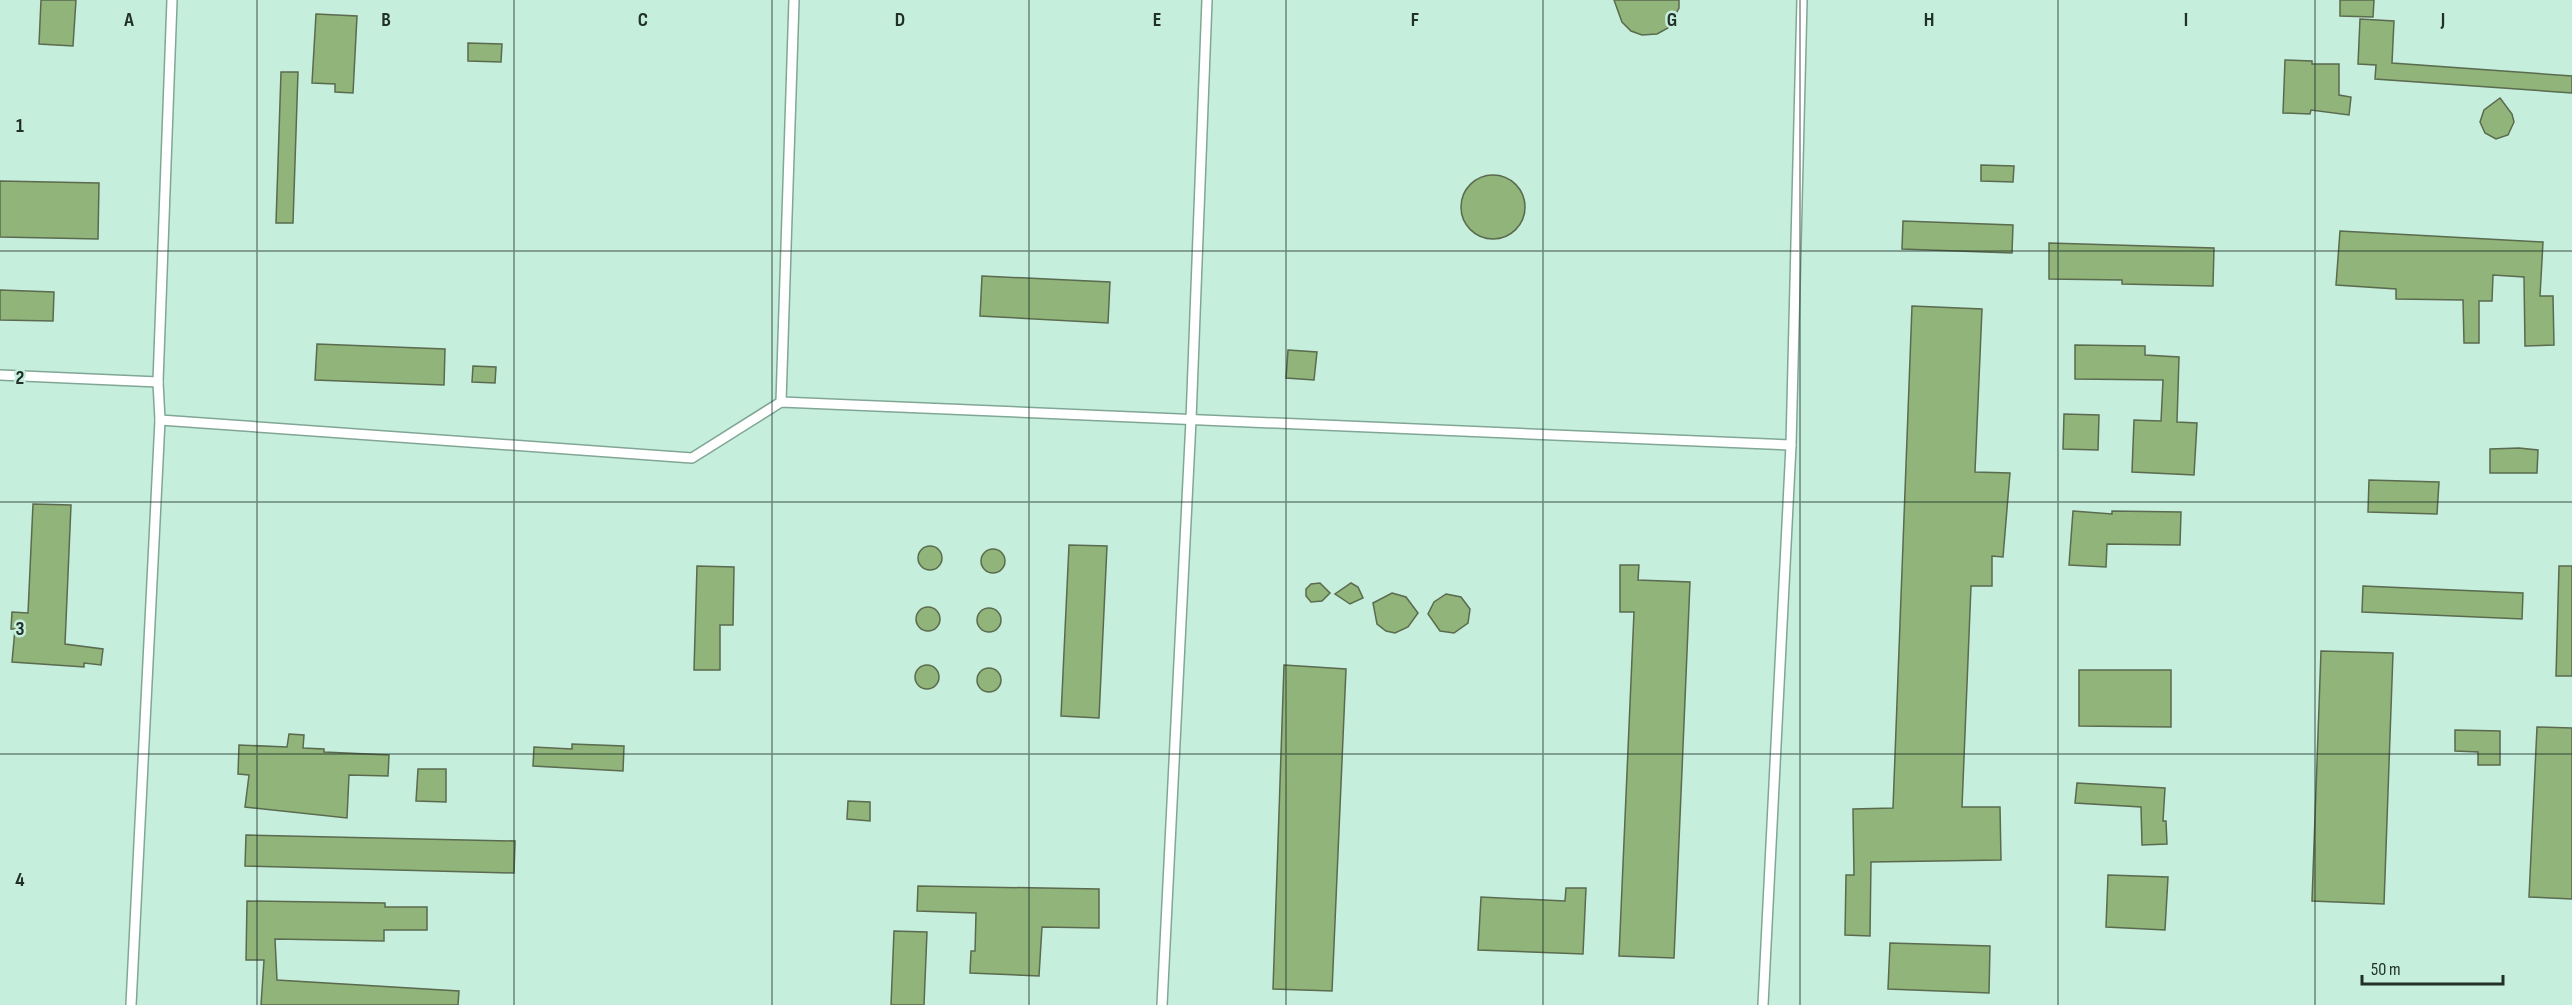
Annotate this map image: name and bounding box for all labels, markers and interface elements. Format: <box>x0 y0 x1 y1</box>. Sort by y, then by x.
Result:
text: A <box>123 8 134 32</box>
text: B <box>381 8 391 32</box>
text: C <box>638 8 648 32</box>
text: D <box>895 8 905 32</box>
text: E <box>1153 8 1161 32</box>
text: F <box>1411 8 1419 32</box>
text: G <box>1667 8 1677 32</box>
text: H <box>1924 8 1934 32</box>
text: I <box>2184 8 2188 32</box>
text: J <box>2440 8 2445 32</box>
text: 1 <box>16 114 24 138</box>
text: 2 <box>16 366 24 390</box>
text: 3 <box>16 617 25 641</box>
text: 4 <box>15 868 25 892</box>
scale bar <box>2362 948 2503 986</box>
text: 50 m <box>2371 959 2401 980</box>

